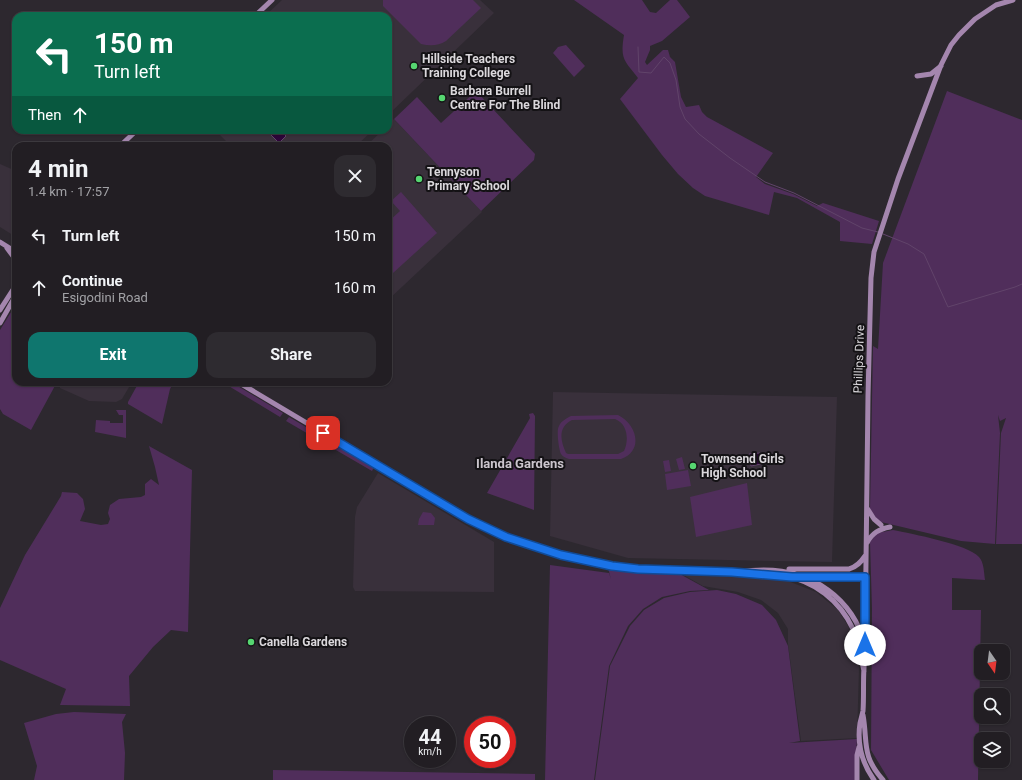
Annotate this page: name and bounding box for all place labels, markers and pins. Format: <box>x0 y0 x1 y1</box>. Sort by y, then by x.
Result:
place label: Hillside Teachers Training College <box>422 52 515 80</box>
marker: Hillside Teachers Training College <box>409 61 419 71</box>
place label: Barbara Burrell Centre For The Blind <box>450 84 561 112</box>
marker: Barbara Burrell Centre For The Blind <box>437 93 447 103</box>
place label: Tennyson Primary School <box>427 165 510 193</box>
marker: Tennyson Primary School <box>414 174 424 184</box>
pin <box>306 416 340 450</box>
place label: Townsend Girls High School <box>701 452 784 480</box>
marker: Townsend Girls High School <box>688 461 698 471</box>
place label: Canella Gardens <box>259 635 347 649</box>
marker: Canella Gardens <box>246 637 256 647</box>

